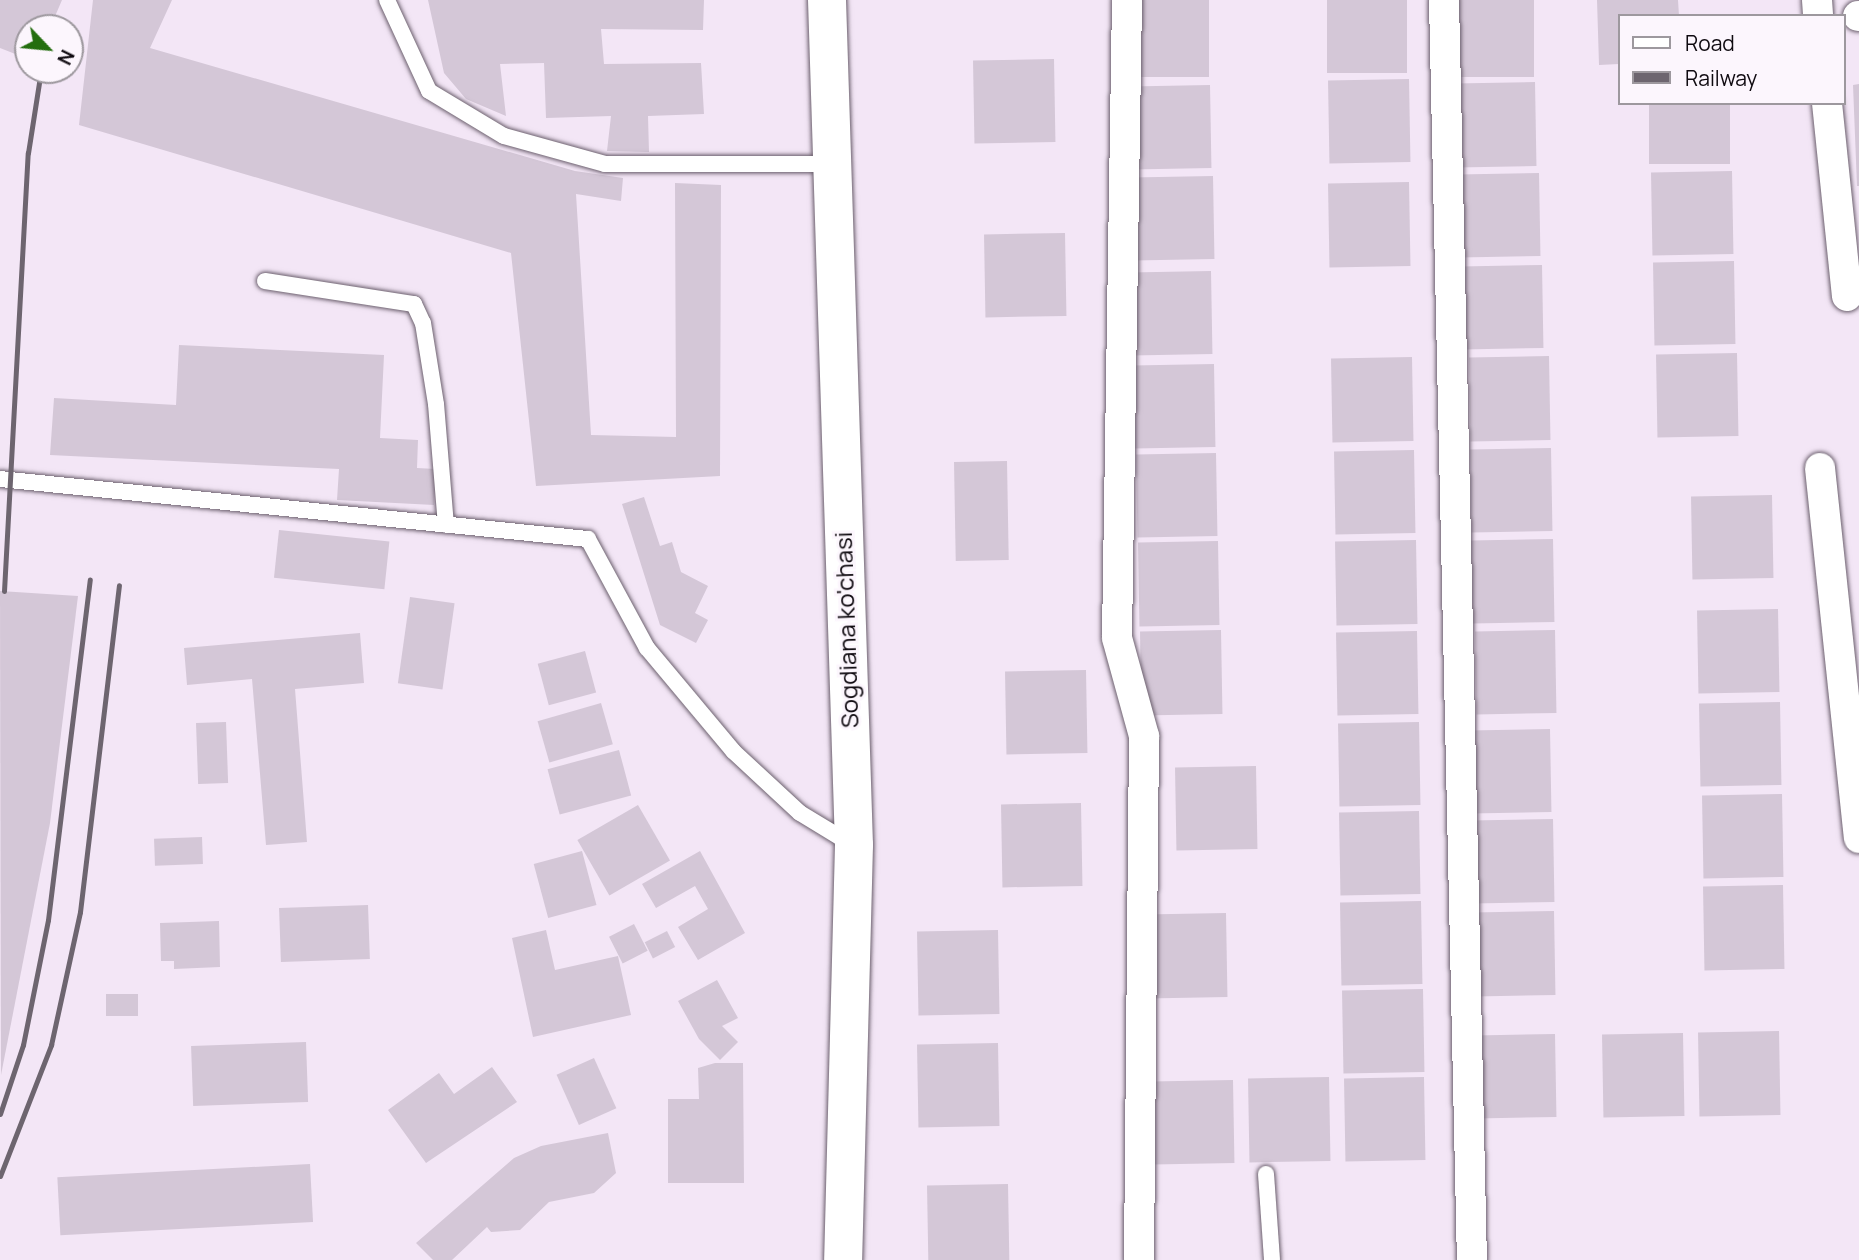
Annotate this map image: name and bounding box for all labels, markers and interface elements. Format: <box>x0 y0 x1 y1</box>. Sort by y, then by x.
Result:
north arrow <box>14 14 84 84</box>
legend <box>1618 14 1845 105</box>
text: Road <box>1685 29 1735 57</box>
text: N <box>51 45 81 69</box>
text: Railway <box>1685 64 1757 92</box>
street label: Sogdiana ko'chasi <box>828 531 864 729</box>

